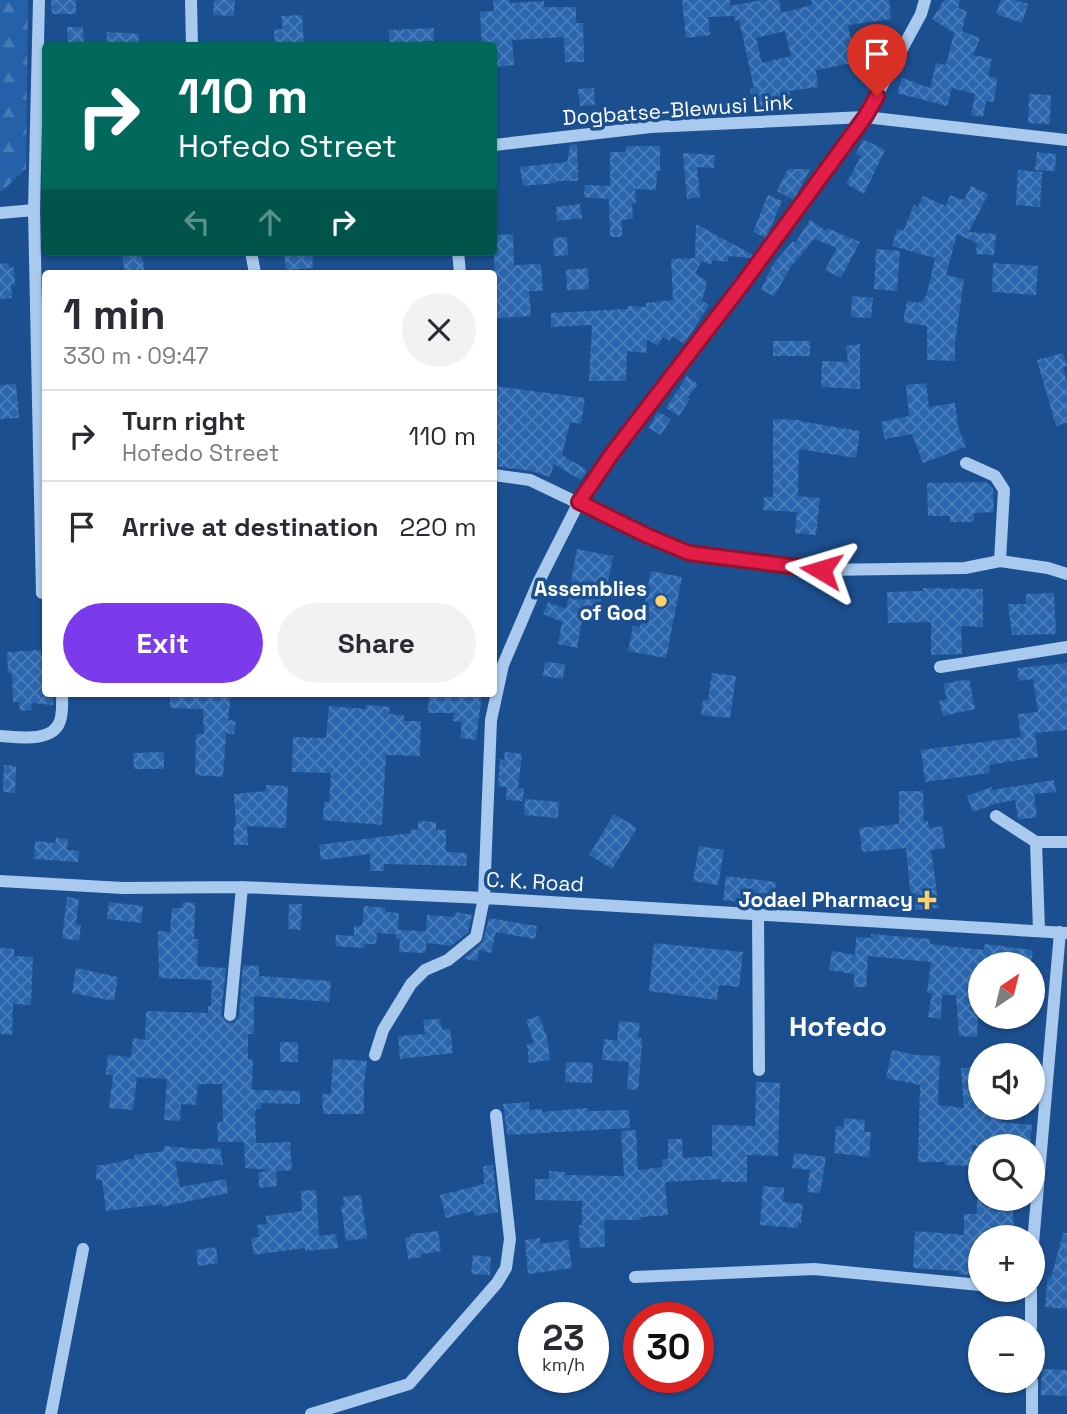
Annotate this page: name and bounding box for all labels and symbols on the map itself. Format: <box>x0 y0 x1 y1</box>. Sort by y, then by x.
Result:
pin <box>847 24 907 96</box>
street label: Dogbatse-Blewusi Link <box>562 88 794 131</box>
position arrow <box>784 533 858 607</box>
place label: Assemblies of God <box>534 575 647 626</box>
marker: Assemblies of God <box>653 593 669 609</box>
street label: C. K. Road <box>485 865 585 898</box>
place label: Jodael Pharmacy <box>739 886 913 913</box>
marker: Jodael Pharmacy <box>919 892 935 908</box>
north arrow <box>968 952 1045 1029</box>
district label: Hofedo <box>789 1008 887 1044</box>
speed limit sign: 30 <box>623 1302 714 1393</box>

